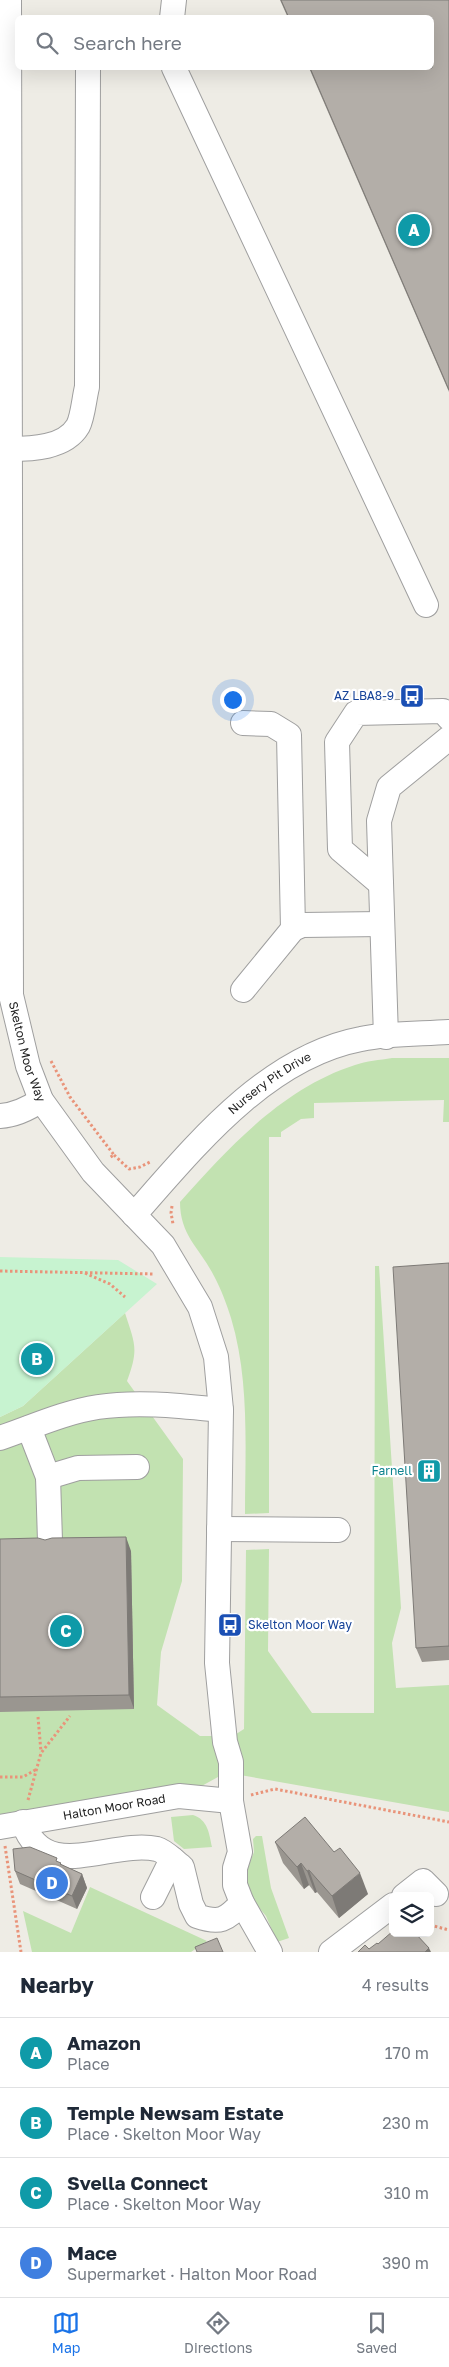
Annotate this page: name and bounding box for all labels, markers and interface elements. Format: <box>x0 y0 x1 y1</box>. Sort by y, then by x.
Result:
search box <box>15 15 434 70</box>
icon: search <box>33 29 61 57</box>
text: Search here <box>73 31 182 54</box>
pin: A <box>398 211 430 249</box>
bus stop icon: AZ LBA8-9 <box>399 683 425 709</box>
your location <box>220 687 246 713</box>
place label: AZ LBA8-9 <box>334 688 394 703</box>
street label: Skelton Moor Way <box>6 1000 49 1104</box>
street label: Nursery Pit Drive <box>225 1049 313 1117</box>
pin: B <box>21 1340 53 1378</box>
building icon: Farnell <box>416 1458 442 1484</box>
place label: Farnell <box>372 1463 412 1478</box>
pin: C <box>50 1612 82 1650</box>
bus stop icon: Skelton Moor Way <box>217 1612 243 1638</box>
place label: Skelton Moor Way <box>248 1617 352 1632</box>
street label: Halton Moor Road <box>62 1790 167 1823</box>
pin: D <box>36 1864 68 1902</box>
map controls <box>389 1892 434 1937</box>
button: layers <box>389 1892 434 1937</box>
text: Nearby <box>20 1972 94 1998</box>
text: 4 results <box>362 1975 429 1995</box>
text: Amazon <box>67 2031 141 2054</box>
text: A <box>30 2043 42 2063</box>
text: 170 m <box>385 2043 429 2063</box>
text: Place <box>67 2054 110 2074</box>
text: Temple Newsam Estate <box>67 2101 284 2124</box>
text: B <box>30 2113 42 2133</box>
text: 230 m <box>382 2113 429 2133</box>
text: Place · Skelton Moor Way <box>67 2124 261 2144</box>
text: Svella Connect <box>67 2171 208 2194</box>
text: C <box>30 2183 42 2203</box>
text: 310 m <box>384 2183 429 2203</box>
text: Place · Skelton Moor Way <box>67 2194 261 2214</box>
text: Mace <box>67 2241 117 2264</box>
text: D <box>30 2253 42 2273</box>
text: 390 m <box>382 2253 429 2273</box>
text: Supermarket · Halton Moor Road <box>67 2264 317 2284</box>
tab: Map <box>52 2309 80 2356</box>
tab: Directions <box>184 2309 253 2356</box>
tab: Saved <box>356 2309 397 2356</box>

